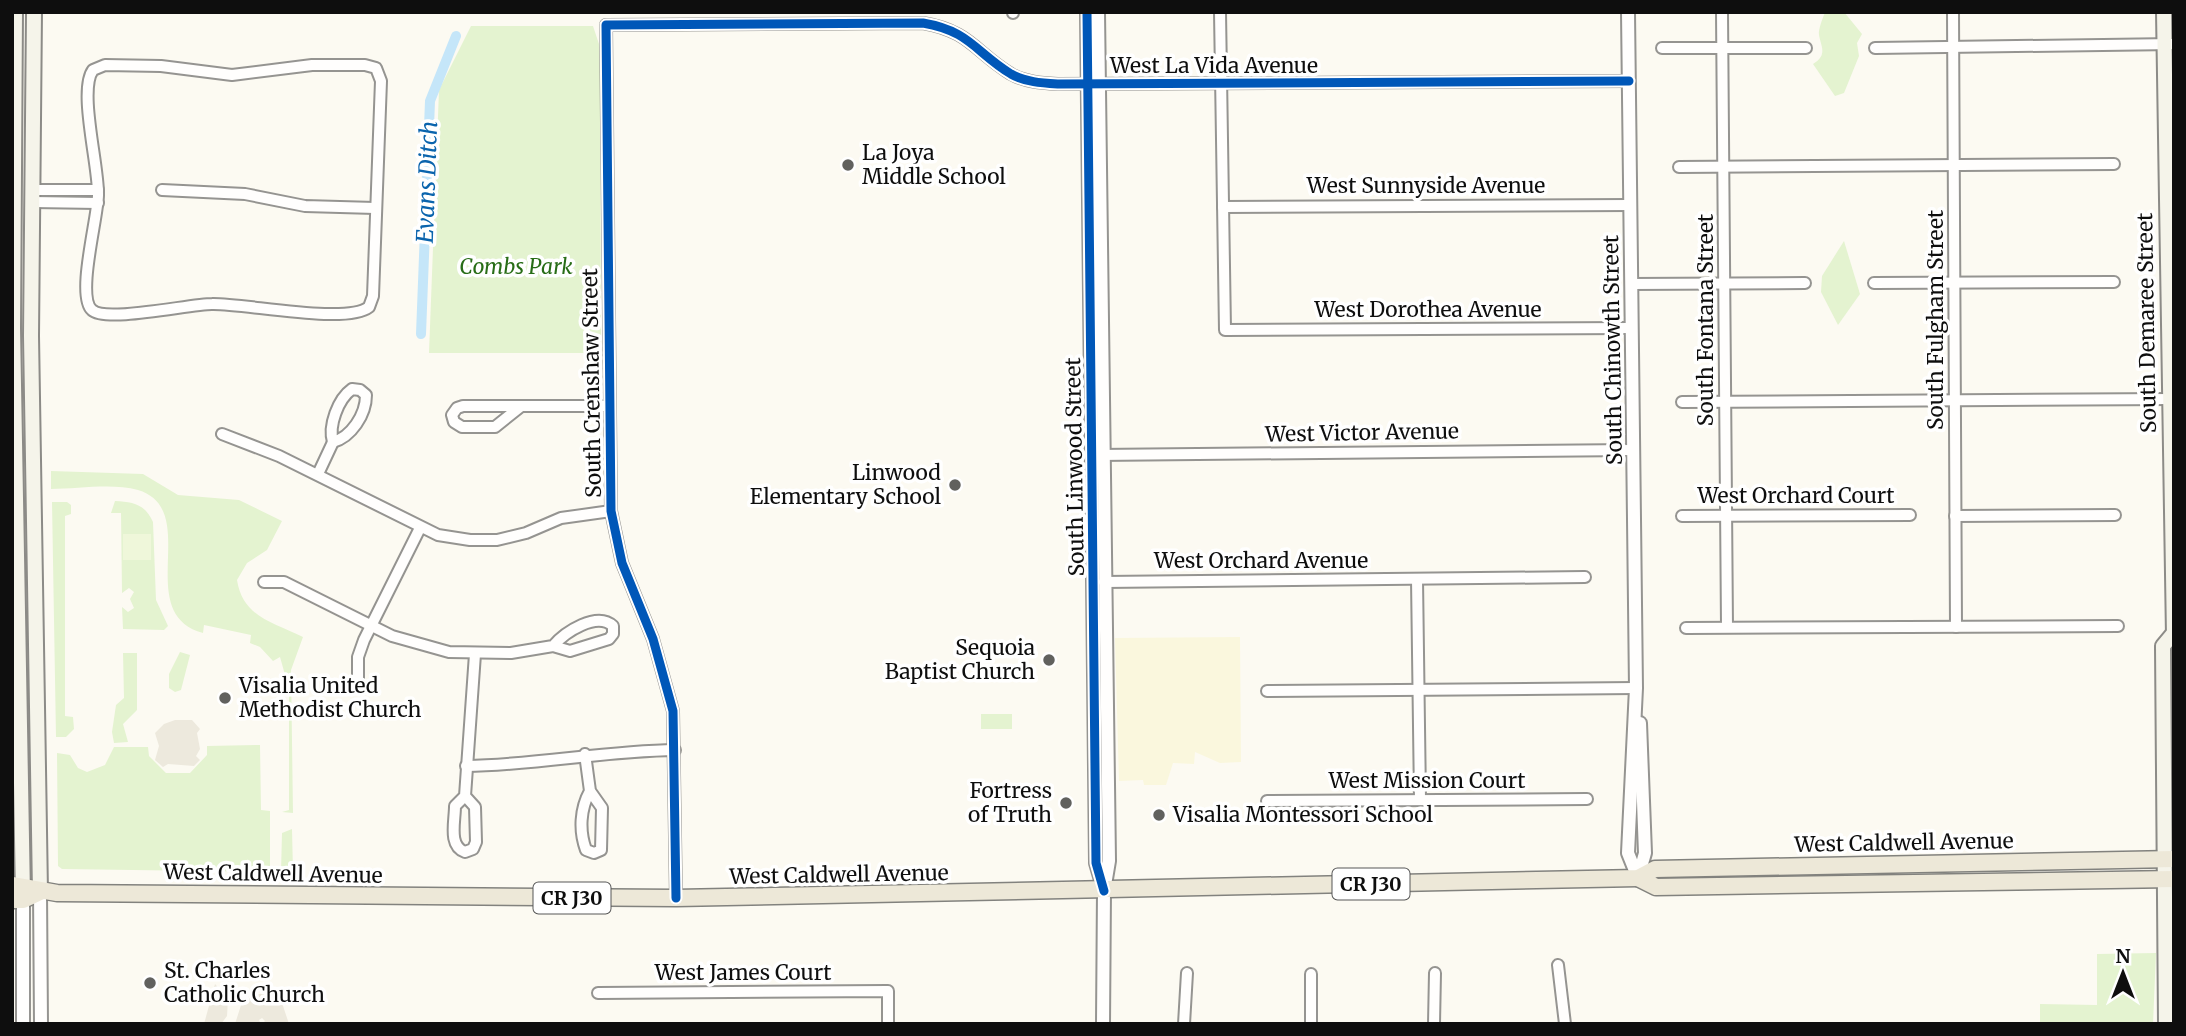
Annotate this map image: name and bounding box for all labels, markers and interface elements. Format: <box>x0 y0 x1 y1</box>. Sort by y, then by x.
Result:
street label: West La Vida Avenue <box>1109 52 1318 79</box>
water label: Evans Ditch <box>410 120 443 244</box>
place label: La Joya Middle School <box>862 139 1006 190</box>
marker: La Joya Middle School <box>840 157 856 173</box>
street label: West Sunnyside Avenue <box>1306 172 1545 199</box>
street label: South Fulgham Street <box>1922 210 1949 430</box>
street label: South Demaree Street <box>2131 213 2162 433</box>
street label: South Fontana Street <box>1692 214 1719 426</box>
street label: South Chinowth Street <box>1597 235 1628 465</box>
park label: Combs Park <box>459 253 573 280</box>
street label: South Crenshaw Street <box>576 268 607 498</box>
street label: West Dorothea Avenue <box>1314 296 1541 323</box>
street label: South Linwood Street <box>1059 357 1090 577</box>
street label: West Victor Avenue <box>1264 417 1459 448</box>
place label: Linwood Elementary School <box>750 459 942 510</box>
marker: Linwood Elementary School <box>947 477 963 493</box>
street label: West Orchard Court <box>1697 482 1894 509</box>
street label: West Orchard Avenue <box>1153 547 1368 574</box>
place label: Sequoia Baptist Church <box>885 634 1035 685</box>
marker: Sequoia Baptist Church <box>1041 652 1057 668</box>
place label: Visalia United Methodist Church <box>238 672 422 723</box>
marker: Visalia United Methodist Church <box>217 690 233 706</box>
street label: West Mission Court <box>1328 767 1525 794</box>
place label: Fortress of Truth <box>968 777 1052 828</box>
marker: Fortress of Truth <box>1058 795 1074 811</box>
place label: Visalia Montessori School <box>1172 801 1433 828</box>
marker: Visalia Montessori School <box>1151 807 1167 823</box>
street label: West Caldwell Avenue <box>1793 827 2014 858</box>
street label: West Caldwell Avenue <box>162 858 383 889</box>
street label: West Caldwell Avenue <box>728 859 949 890</box>
road number: CR J30 <box>1332 869 1410 900</box>
road number: CR J30 <box>534 882 610 914</box>
north arrow <box>2088 938 2158 1008</box>
text: N <box>2115 944 2131 968</box>
place label: St. Charles Catholic Church <box>164 957 325 1008</box>
street label: West James Court <box>654 959 831 986</box>
marker: St. Charles Catholic Church <box>142 975 158 991</box>

